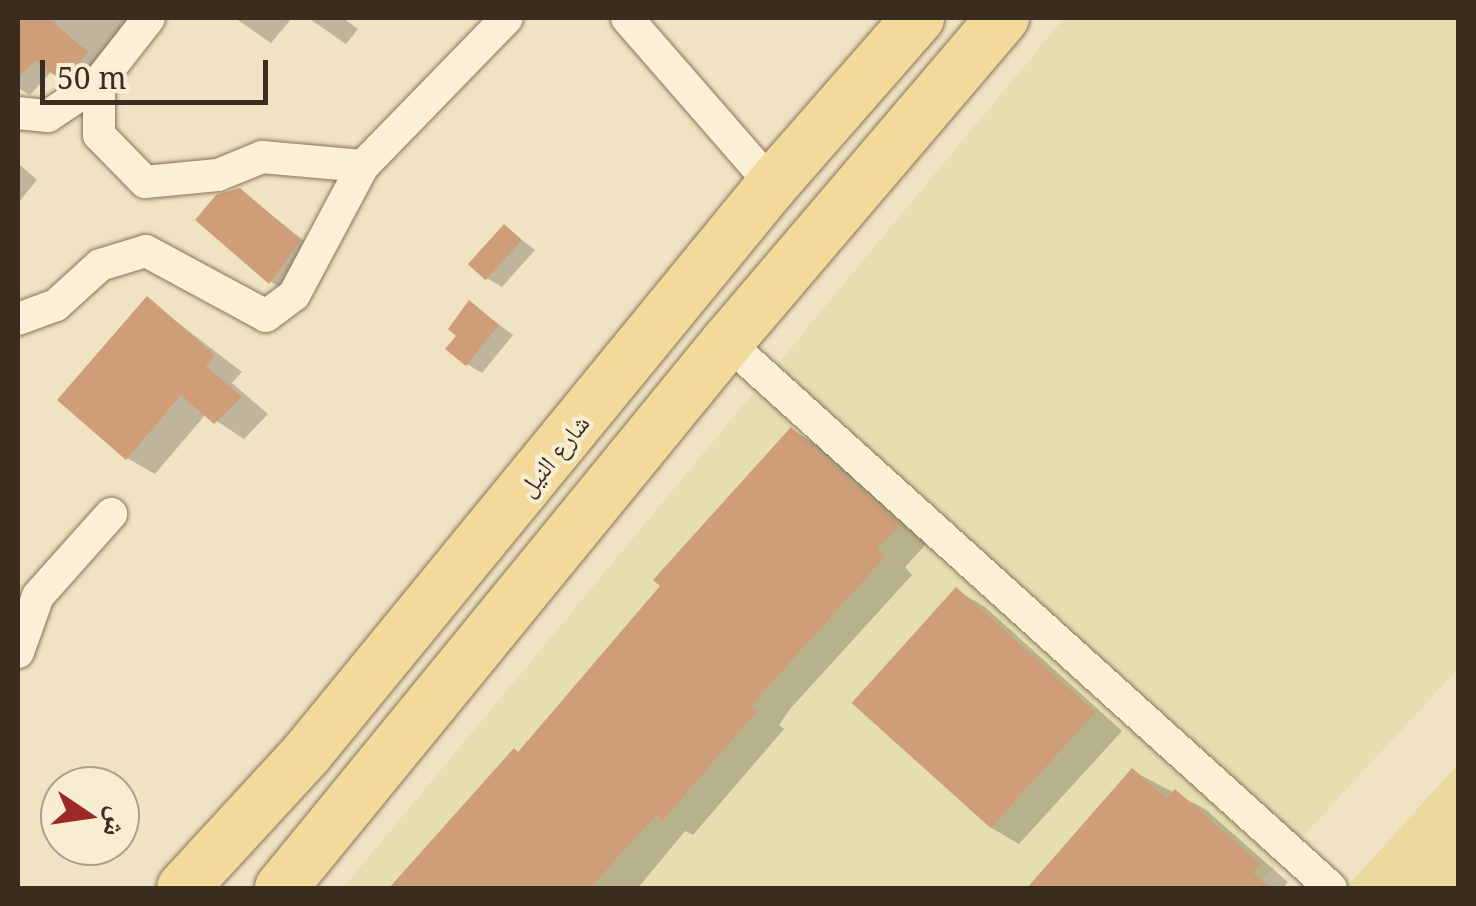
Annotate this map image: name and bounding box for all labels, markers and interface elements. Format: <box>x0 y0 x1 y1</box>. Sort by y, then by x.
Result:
scale bar <box>45 40 272 102</box>
text: 50 m <box>57 57 127 98</box>
street label: شارع النيل <box>511 408 595 502</box>
north arrow <box>40 766 140 866</box>
text: ش <box>95 804 139 841</box>

